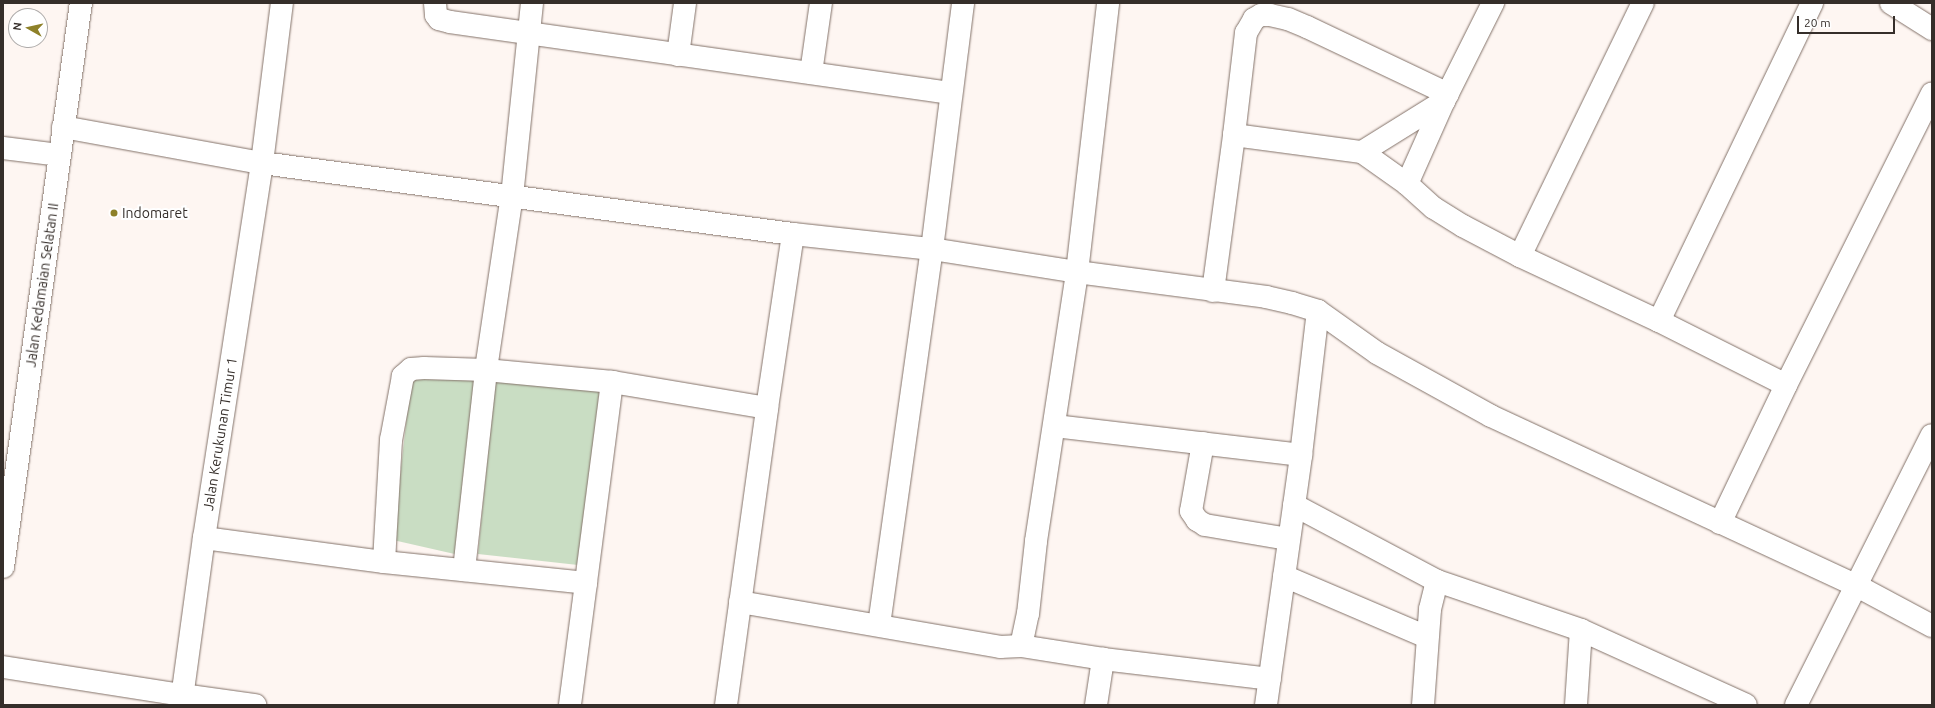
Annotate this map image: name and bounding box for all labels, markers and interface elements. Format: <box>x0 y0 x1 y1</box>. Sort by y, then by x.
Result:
north arrow <box>8 8 48 48</box>
scale bar <box>1799 8 1897 34</box>
text: 20 m <box>1804 16 1831 29</box>
text: N <box>11 22 24 31</box>
street label: Jalan Kedamaian Selatan II <box>22 202 62 368</box>
place label: Indomaret <box>122 205 188 221</box>
marker: Indomaret <box>109 208 119 218</box>
street label: Jalan Kerukunan Timur 1 <box>200 356 240 512</box>

